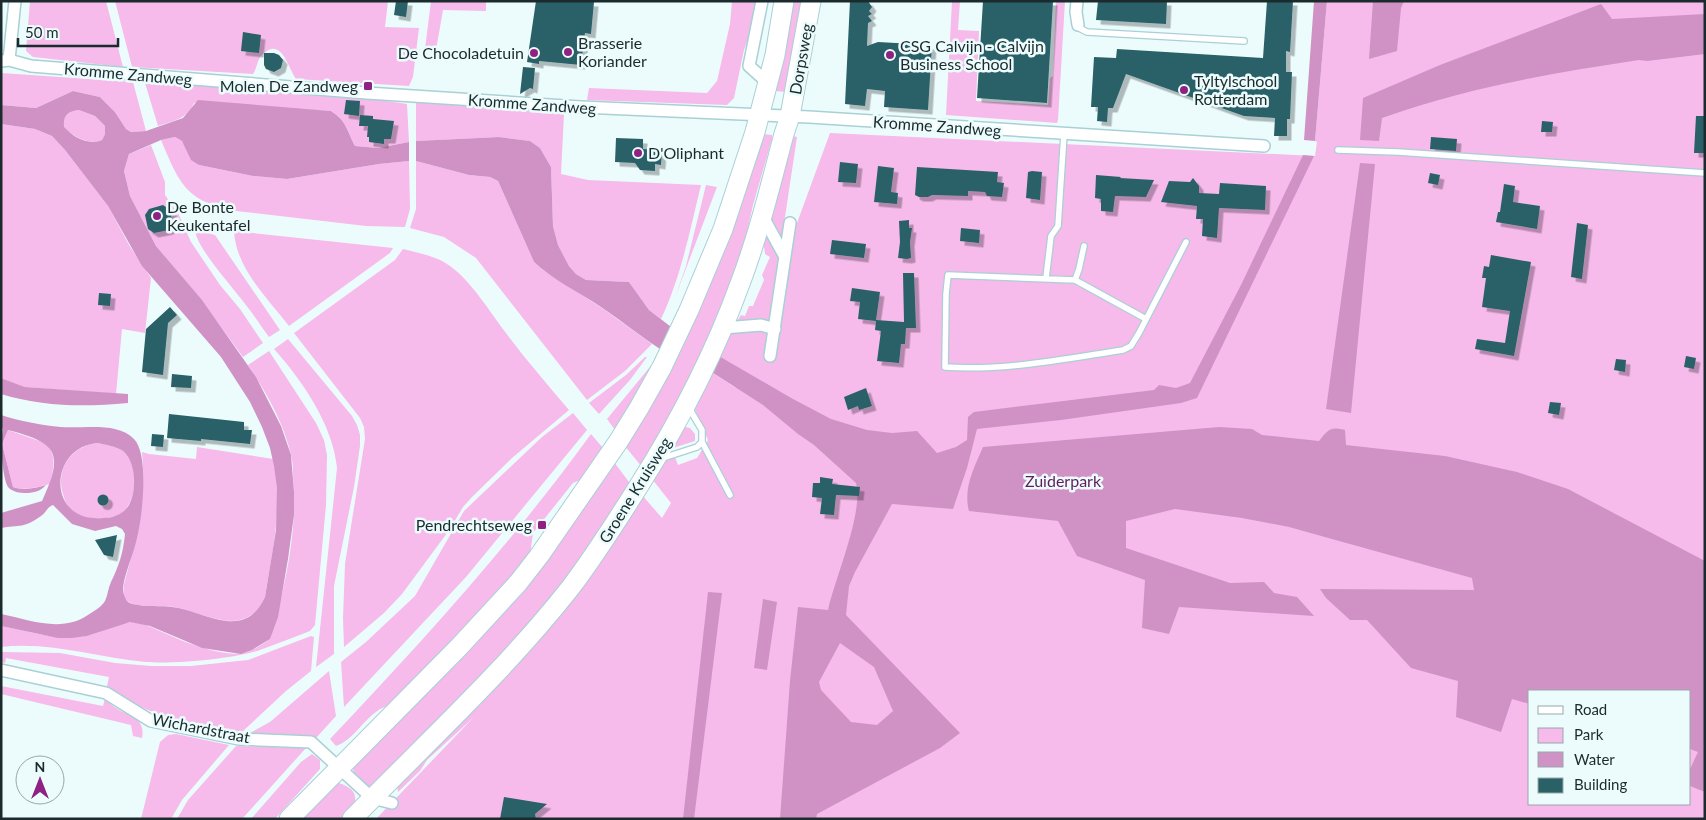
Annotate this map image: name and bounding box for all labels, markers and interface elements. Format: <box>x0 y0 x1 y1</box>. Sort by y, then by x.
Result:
scale bar <box>18 15 118 47</box>
street label: Dorpsweg <box>785 22 816 96</box>
text: 50 m <box>25 23 59 41</box>
place label: Brasserie Koriander <box>578 33 647 70</box>
place label: CSG Calvijn - Calvijn Business School <box>900 36 1044 73</box>
place label: De Chocoladetuin <box>398 43 524 62</box>
marker: Brasserie Koriander <box>562 46 574 58</box>
marker: De Chocoladetuin <box>528 47 540 59</box>
marker: CSG Calvijn - Calvijn Business School <box>884 49 896 61</box>
street label: Kromme Zandweg <box>63 58 193 89</box>
place label: Tyltylschool Rotterdam <box>1194 71 1277 108</box>
place label: Molen De Zandweg <box>220 76 358 95</box>
marker: Molen De Zandweg <box>362 80 374 92</box>
marker: Tyltylschool Rotterdam <box>1178 84 1190 96</box>
street label: Kromme Zandweg <box>467 90 597 117</box>
street label: Kromme Zandweg <box>872 112 1002 139</box>
place label: D'Oliphant <box>648 143 724 162</box>
marker: D'Oliphant <box>632 147 644 159</box>
place label: De Bonte Keukentafel <box>167 197 250 234</box>
marker: De Bonte Keukentafel <box>151 210 163 222</box>
street label: Groene Kruisweg <box>594 433 675 546</box>
park label: Zuiderpark <box>1025 471 1102 490</box>
place label: Pendrechtseweg <box>416 515 532 534</box>
marker: Pendrechtseweg <box>536 519 548 531</box>
legend <box>1528 690 1691 805</box>
text: Road <box>1574 700 1607 718</box>
street label: Wichardstraat <box>151 709 252 746</box>
text: Park <box>1574 725 1604 743</box>
text: Water <box>1574 750 1615 768</box>
north arrow <box>15 755 65 805</box>
text: N <box>35 758 45 775</box>
text: Building <box>1574 775 1627 793</box>

